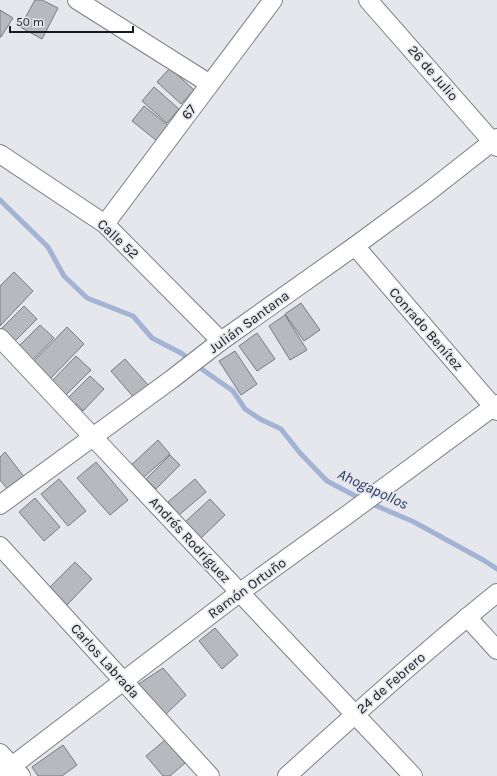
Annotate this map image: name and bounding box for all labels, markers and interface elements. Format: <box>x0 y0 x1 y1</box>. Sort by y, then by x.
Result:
scale bar <box>10 8 133 34</box>
text: 50 m <box>16 15 44 29</box>
street label: 26 de Julio <box>404 42 462 104</box>
street label: 67 <box>178 101 200 123</box>
street label: Calle 52 <box>94 216 142 262</box>
street label: Conrado Benítez <box>385 284 467 374</box>
street label: Julián Santana <box>205 287 293 357</box>
water label: Ahogapollos <box>335 465 411 513</box>
street label: Andrés Rodríguez <box>146 493 234 587</box>
street label: Ramón Ortuño <box>204 554 290 622</box>
street label: Carlos Labrada <box>67 620 143 702</box>
street label: 24 de Febrero <box>353 649 429 717</box>

